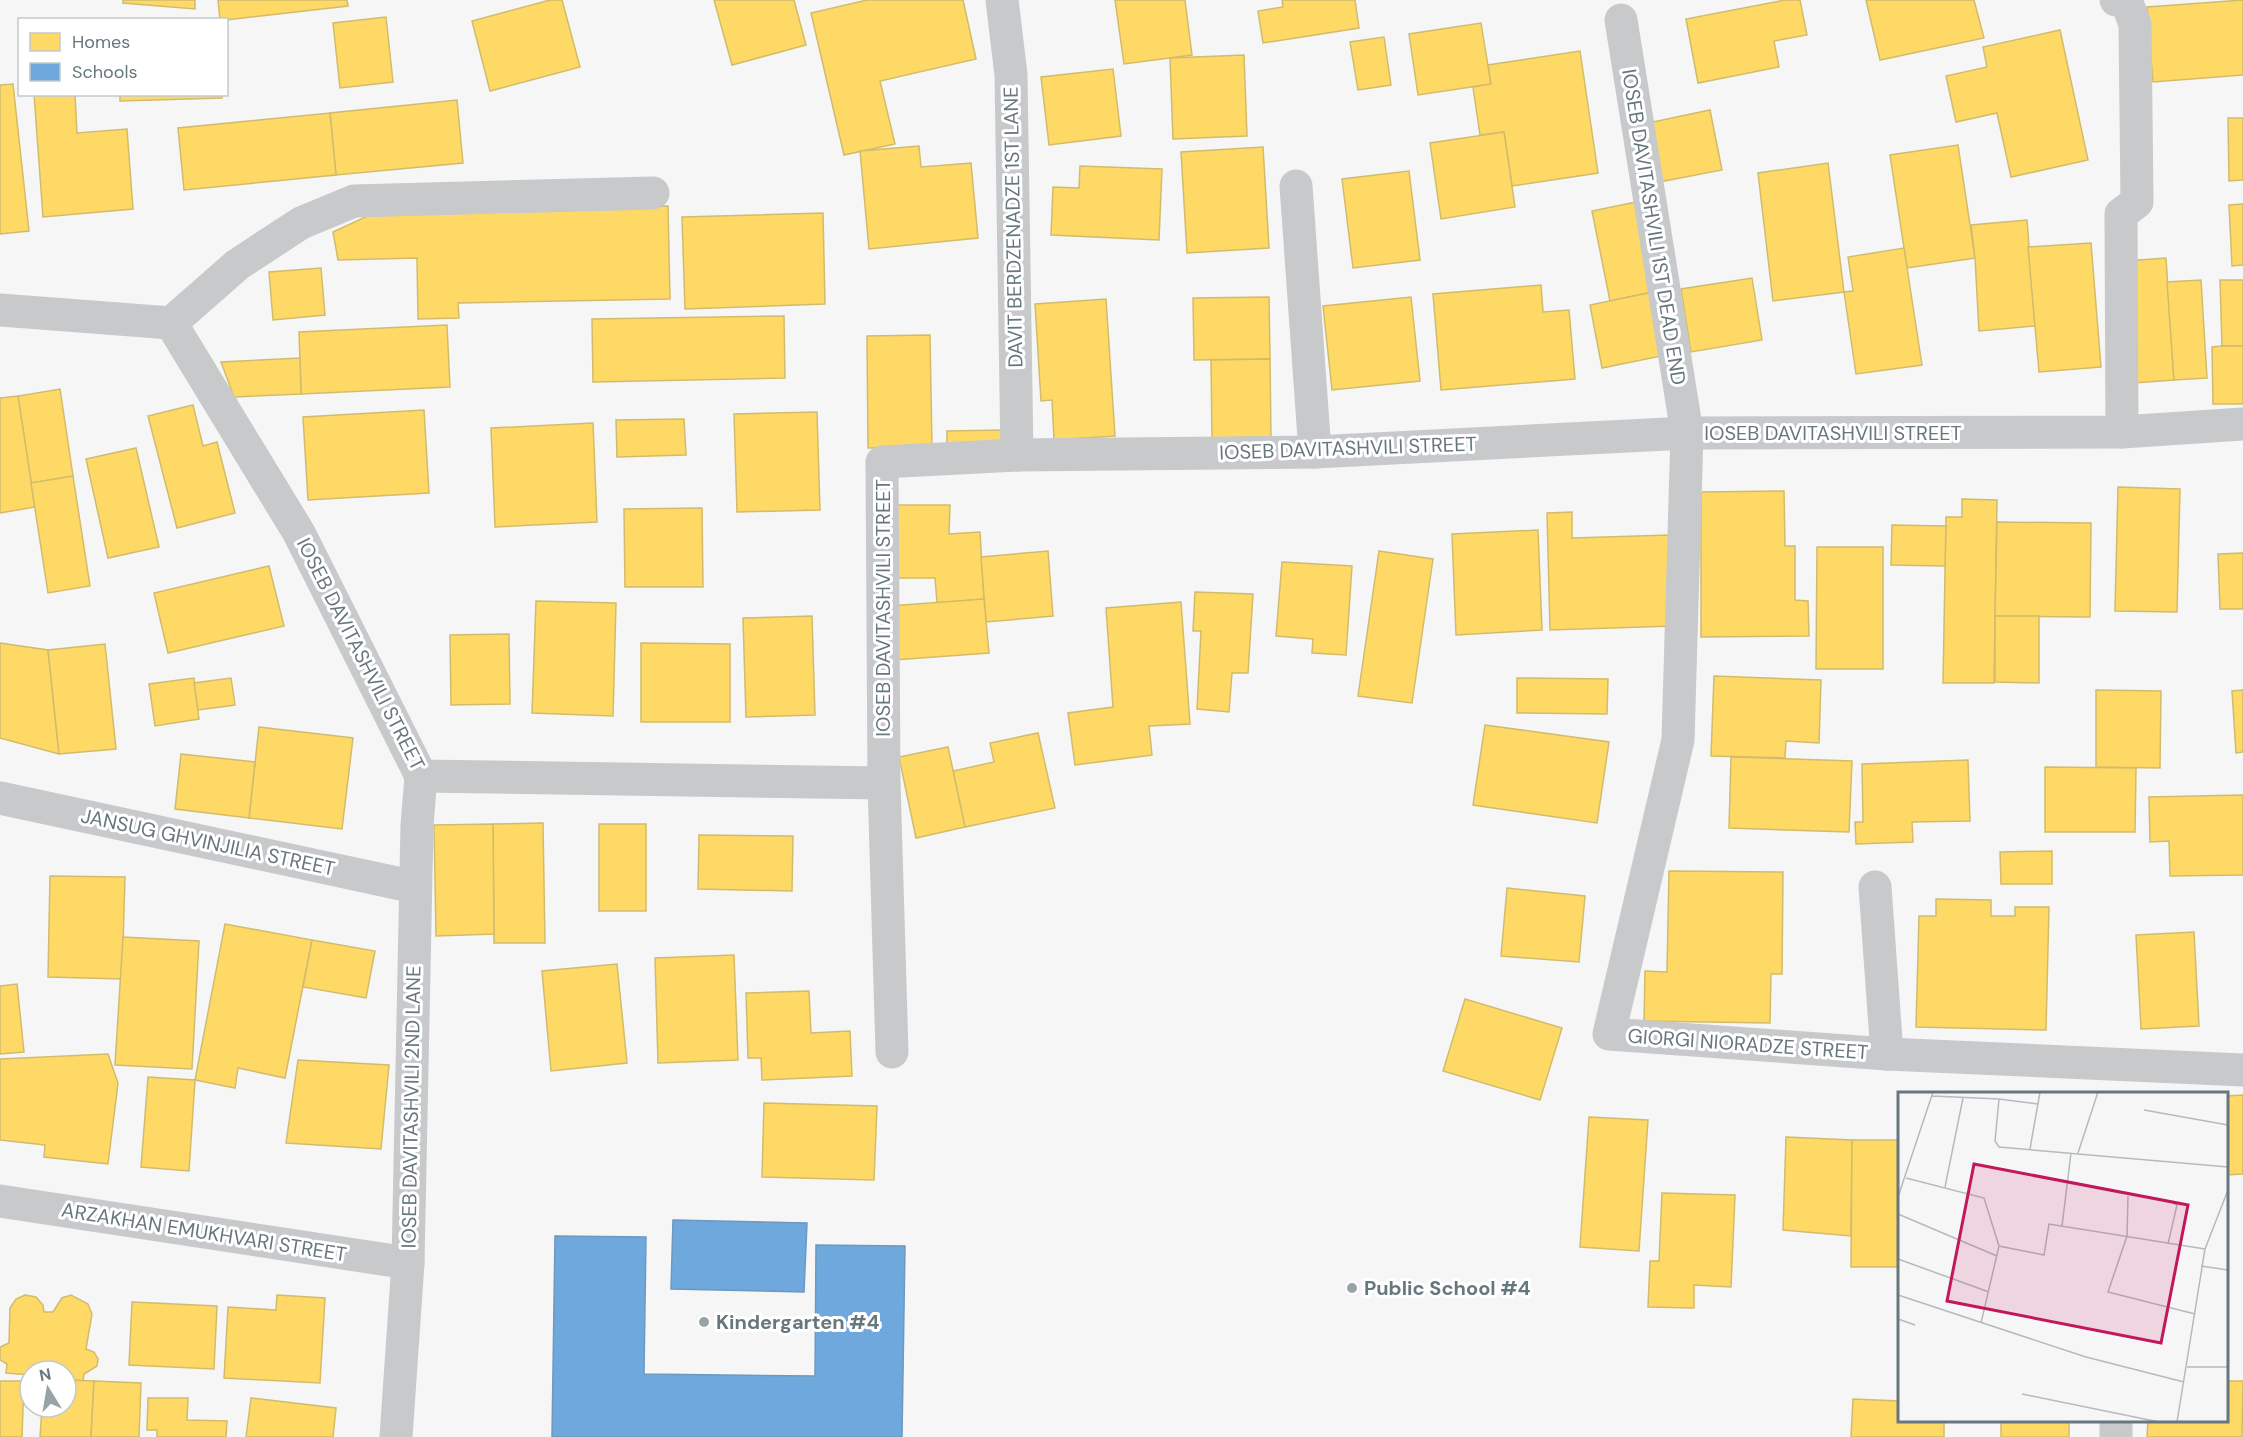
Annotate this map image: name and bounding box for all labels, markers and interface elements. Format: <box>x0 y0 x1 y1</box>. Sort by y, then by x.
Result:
legend <box>18 18 228 96</box>
text: Homes <box>72 30 130 54</box>
text: Schools <box>72 60 137 84</box>
street label: IOSEB DAVITASHVILI 1ST DEAD END <box>1616 67 1692 387</box>
street label: DAVIT BERDZENADZE 1ST LANE <box>998 86 1028 368</box>
street label: IOSEB DAVITASHVILI STREET <box>1704 420 1962 446</box>
street label: IOSEB DAVITASHVILI STREET <box>1219 431 1477 465</box>
street label: IOSEB DAVITASHVILI STREET <box>870 479 896 737</box>
street label: IOSEB DAVITASHVILI STREET <box>291 533 431 775</box>
street label: JANSUG GHVINJILIA STREET <box>79 802 337 882</box>
street label: IOSEB DAVITASHVILI 2ND LANE <box>396 965 426 1249</box>
street label: GIORGI NIORADZE STREET <box>1627 1023 1869 1065</box>
inset map <box>1898 1092 2228 1422</box>
street label: ARZAKHAN EMUKHVARI STREET <box>60 1197 348 1267</box>
place label: Public School #4 <box>1364 1275 1531 1301</box>
marker: Public School #4 <box>1345 1281 1359 1295</box>
place label: Kindergarten #4 <box>716 1309 879 1335</box>
marker: Kindergarten #4 <box>697 1315 711 1329</box>
north arrow <box>18 1359 78 1419</box>
text: N <box>38 1363 53 1386</box>

